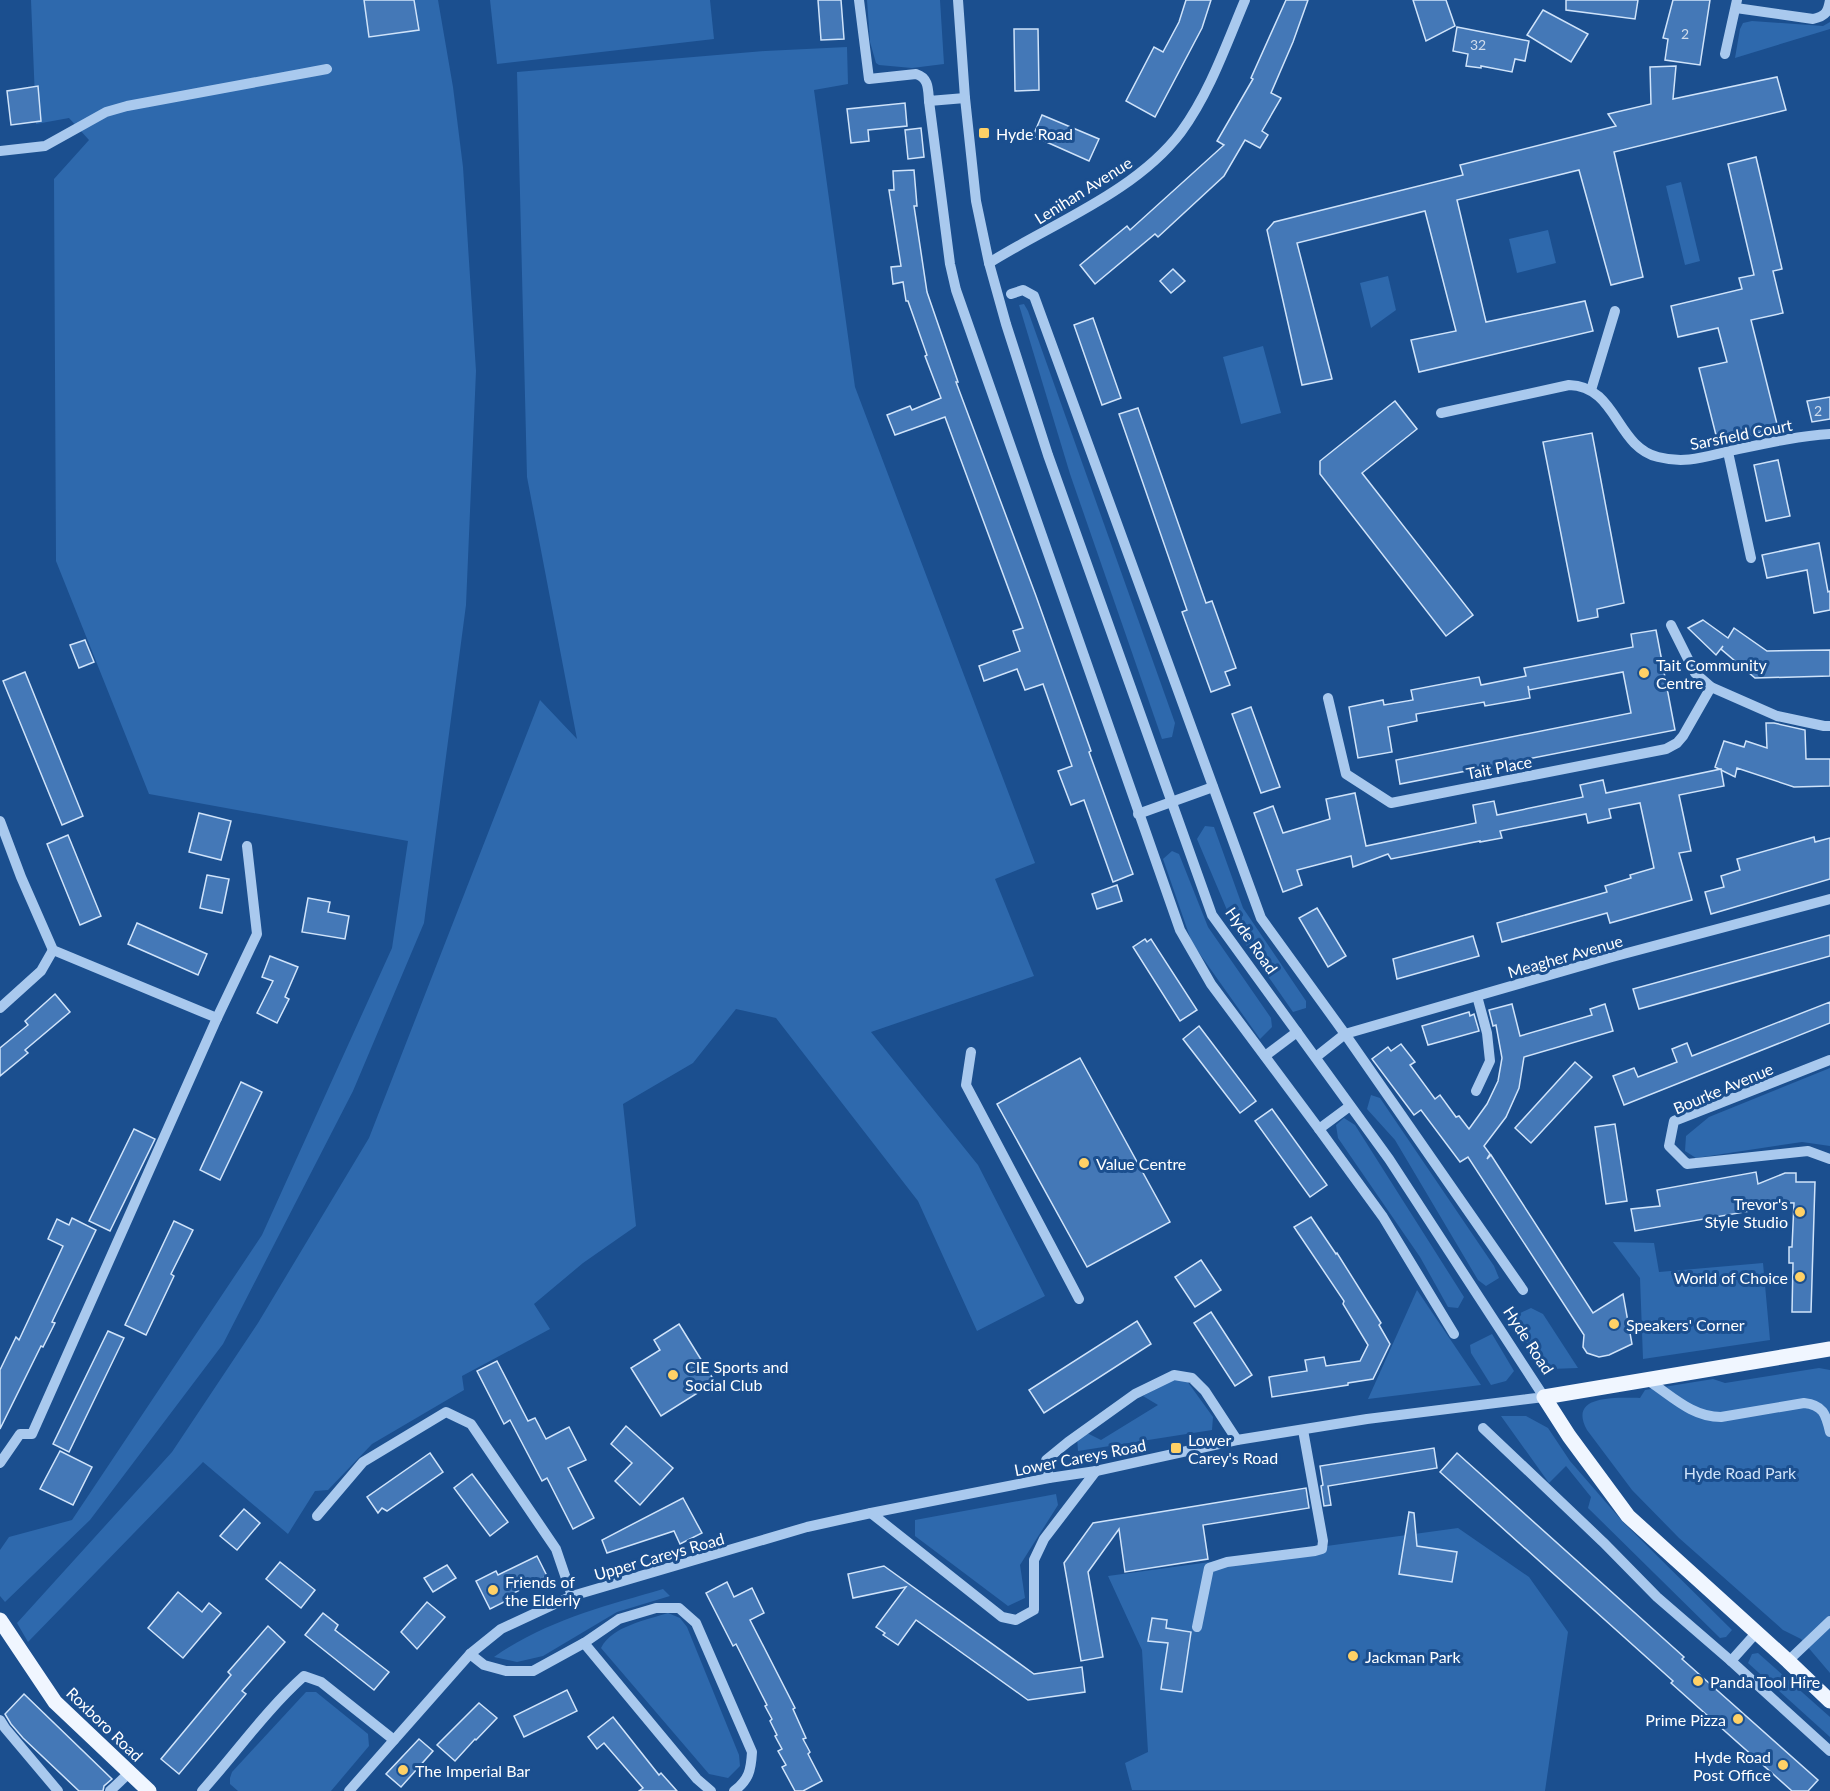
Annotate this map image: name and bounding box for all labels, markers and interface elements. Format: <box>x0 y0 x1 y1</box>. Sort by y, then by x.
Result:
house number: 2 <box>1681 25 1689 42</box>
house number: 32 <box>1470 36 1486 53</box>
place label: Hyde Road <box>996 124 1073 143</box>
marker: Hyde Road <box>977 126 991 140</box>
street label: Lenihan Avenue <box>1031 152 1135 228</box>
house number: 2 <box>1814 402 1822 419</box>
street label: Sarsfield Court <box>1688 415 1794 453</box>
place label: Tait Community Centre <box>1656 655 1768 692</box>
marker: Tait Community Centre <box>1637 666 1651 680</box>
street label: Tait Place <box>1465 751 1533 783</box>
street label: Hyde Road <box>1222 903 1282 977</box>
street label: Meagher Avenue <box>1505 931 1625 981</box>
street label: Bourke Avenue <box>1670 1058 1776 1118</box>
place label: Value Centre <box>1096 1154 1186 1173</box>
marker: Value Centre <box>1077 1156 1091 1170</box>
place label: Trevor's Style Studio <box>1705 1194 1788 1231</box>
marker: Trevor's Style Studio <box>1793 1205 1807 1219</box>
place label: World of Choice <box>1674 1268 1788 1287</box>
marker: World of Choice <box>1793 1270 1807 1284</box>
street label: Hyde Road <box>1500 1303 1558 1377</box>
place label: Speakers' Corner <box>1626 1315 1745 1334</box>
marker: Speakers' Corner <box>1607 1317 1621 1331</box>
place label: CIE Sports and Social Club <box>685 1357 788 1394</box>
marker: CIE Sports and Social Club <box>666 1368 680 1382</box>
place label: Lower Carey's Road <box>1188 1430 1278 1467</box>
street label: Lower Careys Road <box>1012 1435 1148 1479</box>
marker: Lower Carey's Road <box>1169 1441 1183 1455</box>
park label: Hyde Road Park <box>1684 1463 1797 1482</box>
street label: Upper Careys Road <box>592 1528 726 1584</box>
place label: Friends of the Elderly <box>505 1572 581 1609</box>
marker: Friends of the Elderly <box>486 1583 500 1597</box>
place label: Jackman Park <box>1365 1647 1461 1666</box>
marker: Jackman Park <box>1346 1649 1360 1663</box>
place label: Panda Tool Hire <box>1710 1672 1820 1691</box>
marker: Panda Tool Hire <box>1691 1674 1705 1688</box>
street label: Roxboro Road <box>63 1683 147 1765</box>
place label: Prime Pizza <box>1645 1710 1726 1729</box>
marker: Prime Pizza <box>1731 1712 1745 1726</box>
place label: Hyde Road Post Office <box>1693 1747 1771 1784</box>
marker: Hyde Road Post Office <box>1776 1758 1790 1772</box>
place label: The Imperial Bar <box>415 1761 530 1780</box>
marker: The Imperial Bar <box>396 1763 410 1777</box>

